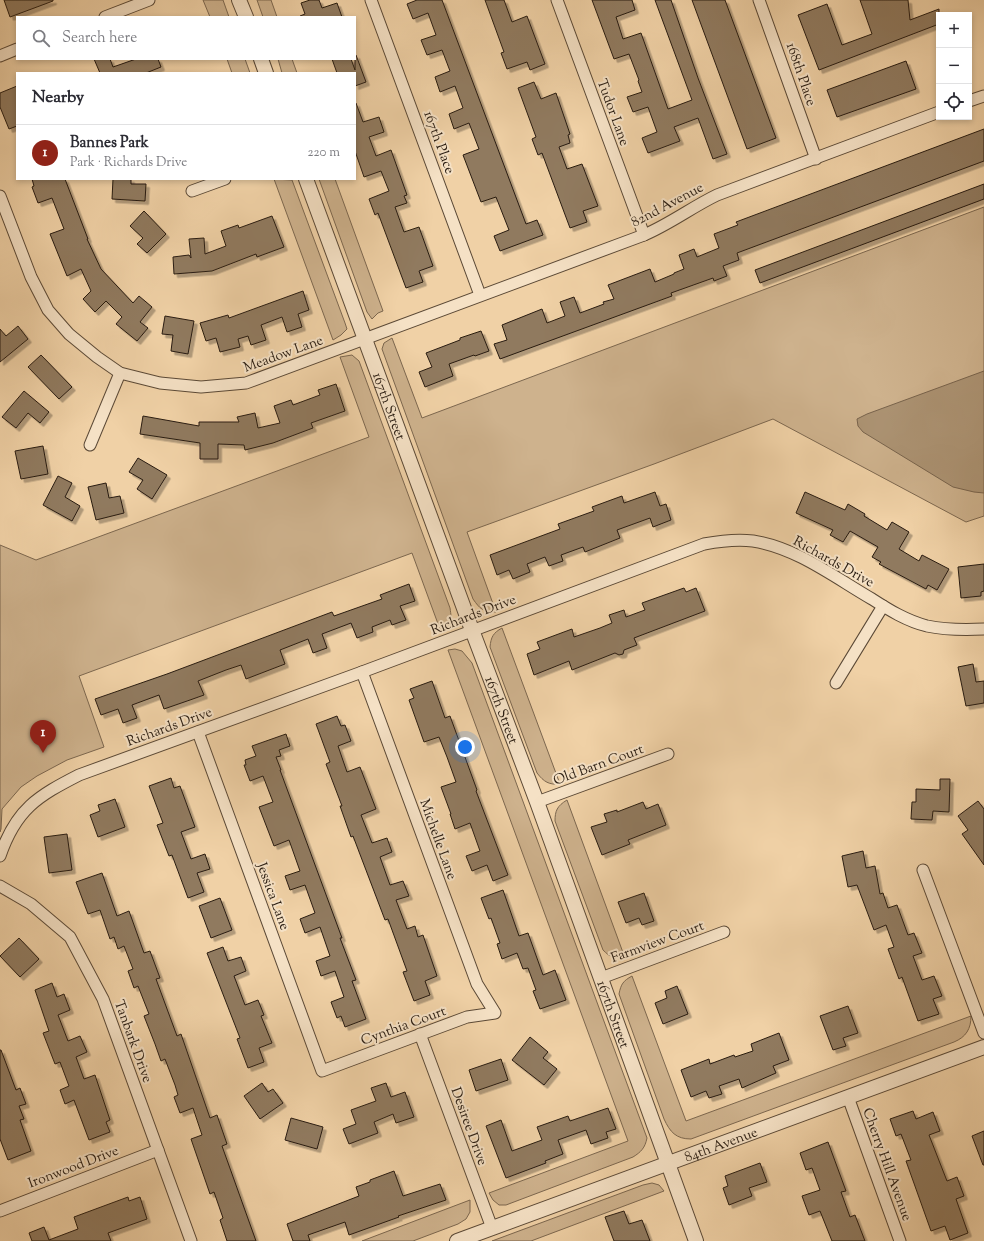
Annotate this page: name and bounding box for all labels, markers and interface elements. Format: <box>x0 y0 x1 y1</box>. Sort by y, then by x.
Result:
map controls <box>936 12 972 120</box>
button: + <box>936 12 972 48</box>
search box <box>16 16 356 60</box>
icon: search <box>30 27 52 49</box>
text: Search here <box>62 28 137 49</box>
street label: 168th Place <box>780 40 820 109</box>
button: − <box>936 48 972 84</box>
street label: Tudor Lane <box>591 76 633 149</box>
button: locate <box>936 84 972 120</box>
text: Nearby <box>32 86 84 110</box>
street label: 167th Place <box>417 108 459 177</box>
text: Bannes Park <box>70 133 149 154</box>
text: 1 <box>43 144 47 162</box>
text: 220 m <box>307 144 340 162</box>
text: Park · Richards Drive <box>70 154 187 172</box>
street label: 82nd Avenue <box>628 178 708 233</box>
street label: Meadow Lane <box>241 331 326 379</box>
street label: 167th Street <box>366 370 409 444</box>
street label: Richards Drive <box>789 532 877 593</box>
street label: Richards Drive <box>428 590 519 641</box>
street label: 167th Street <box>478 674 522 748</box>
street label: Richards Drive <box>124 703 215 753</box>
pin: 1 <box>30 720 56 753</box>
your location <box>455 737 475 757</box>
street label: Old Barn Court <box>551 740 647 791</box>
street label: Michelle Lane <box>413 797 461 883</box>
street label: Jessica Lane <box>250 859 294 933</box>
street label: Farmview Court <box>608 917 707 969</box>
street label: 167th Street <box>590 978 633 1052</box>
street label: Tanbark Drive <box>108 998 156 1086</box>
street label: Cynthia Court <box>358 1002 449 1052</box>
street label: Desiree Drive <box>445 1085 492 1169</box>
street label: Cherry Hill Avenue <box>856 1105 916 1224</box>
street label: 84th Avenue <box>682 1123 761 1168</box>
street label: Ironwood Drive <box>26 1141 122 1194</box>

